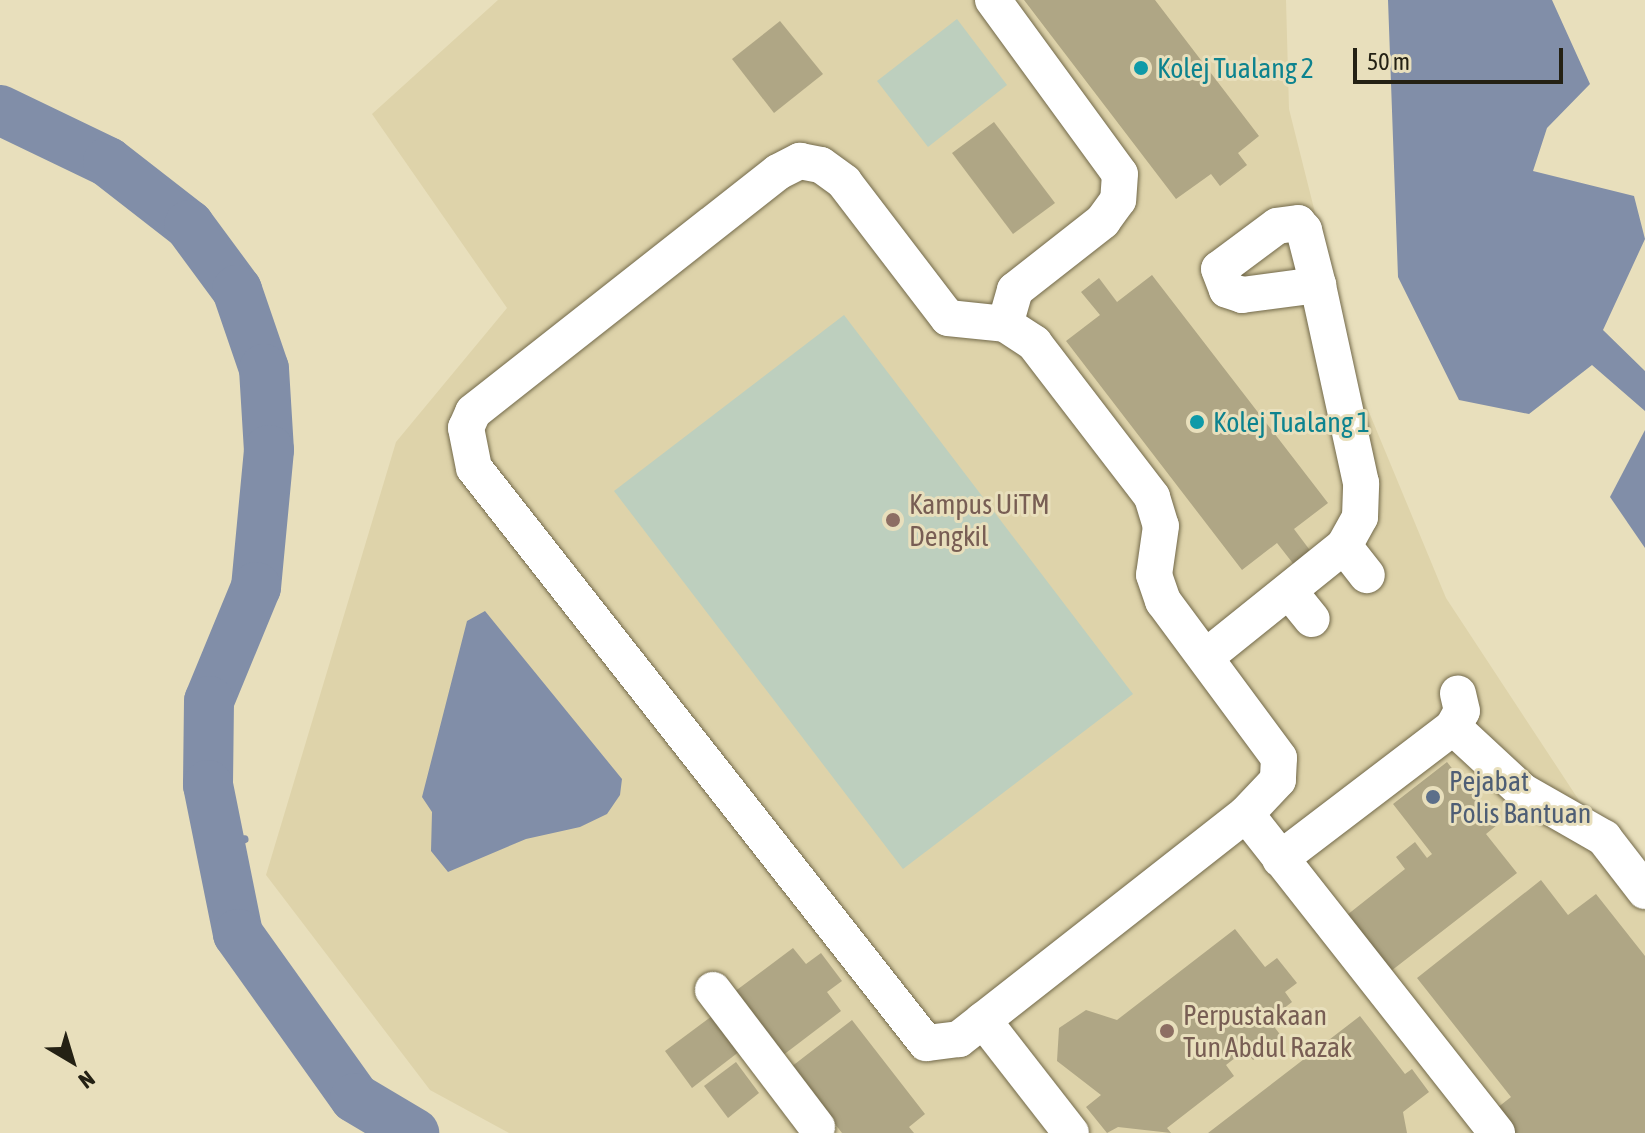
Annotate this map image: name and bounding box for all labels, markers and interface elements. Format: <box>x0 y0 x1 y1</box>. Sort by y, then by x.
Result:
scale bar <box>1357 32 1567 82</box>
text: 50 m <box>1367 48 1410 75</box>
place label: Kolej Tualang 2 <box>1157 51 1314 85</box>
marker: Kolej Tualang 2 <box>1132 59 1150 77</box>
place label: Kolej Tualang 1 <box>1213 405 1370 439</box>
marker: Kolej Tualang 1 <box>1188 413 1206 431</box>
place label: Kampus UiTM Dengkil <box>909 487 1050 553</box>
marker: Kampus UiTM Dengkil <box>884 511 902 529</box>
place label: Pejabat Polis Bantuan <box>1449 764 1591 830</box>
marker: Pejabat Polis Bantuan <box>1424 788 1442 806</box>
place label: Perpustakaan Tun Abdul Razak <box>1183 998 1352 1064</box>
north arrow <box>32 1021 112 1101</box>
marker: Perpustakaan Tun Abdul Razak <box>1158 1022 1176 1040</box>
text: N <box>74 1066 100 1094</box>

